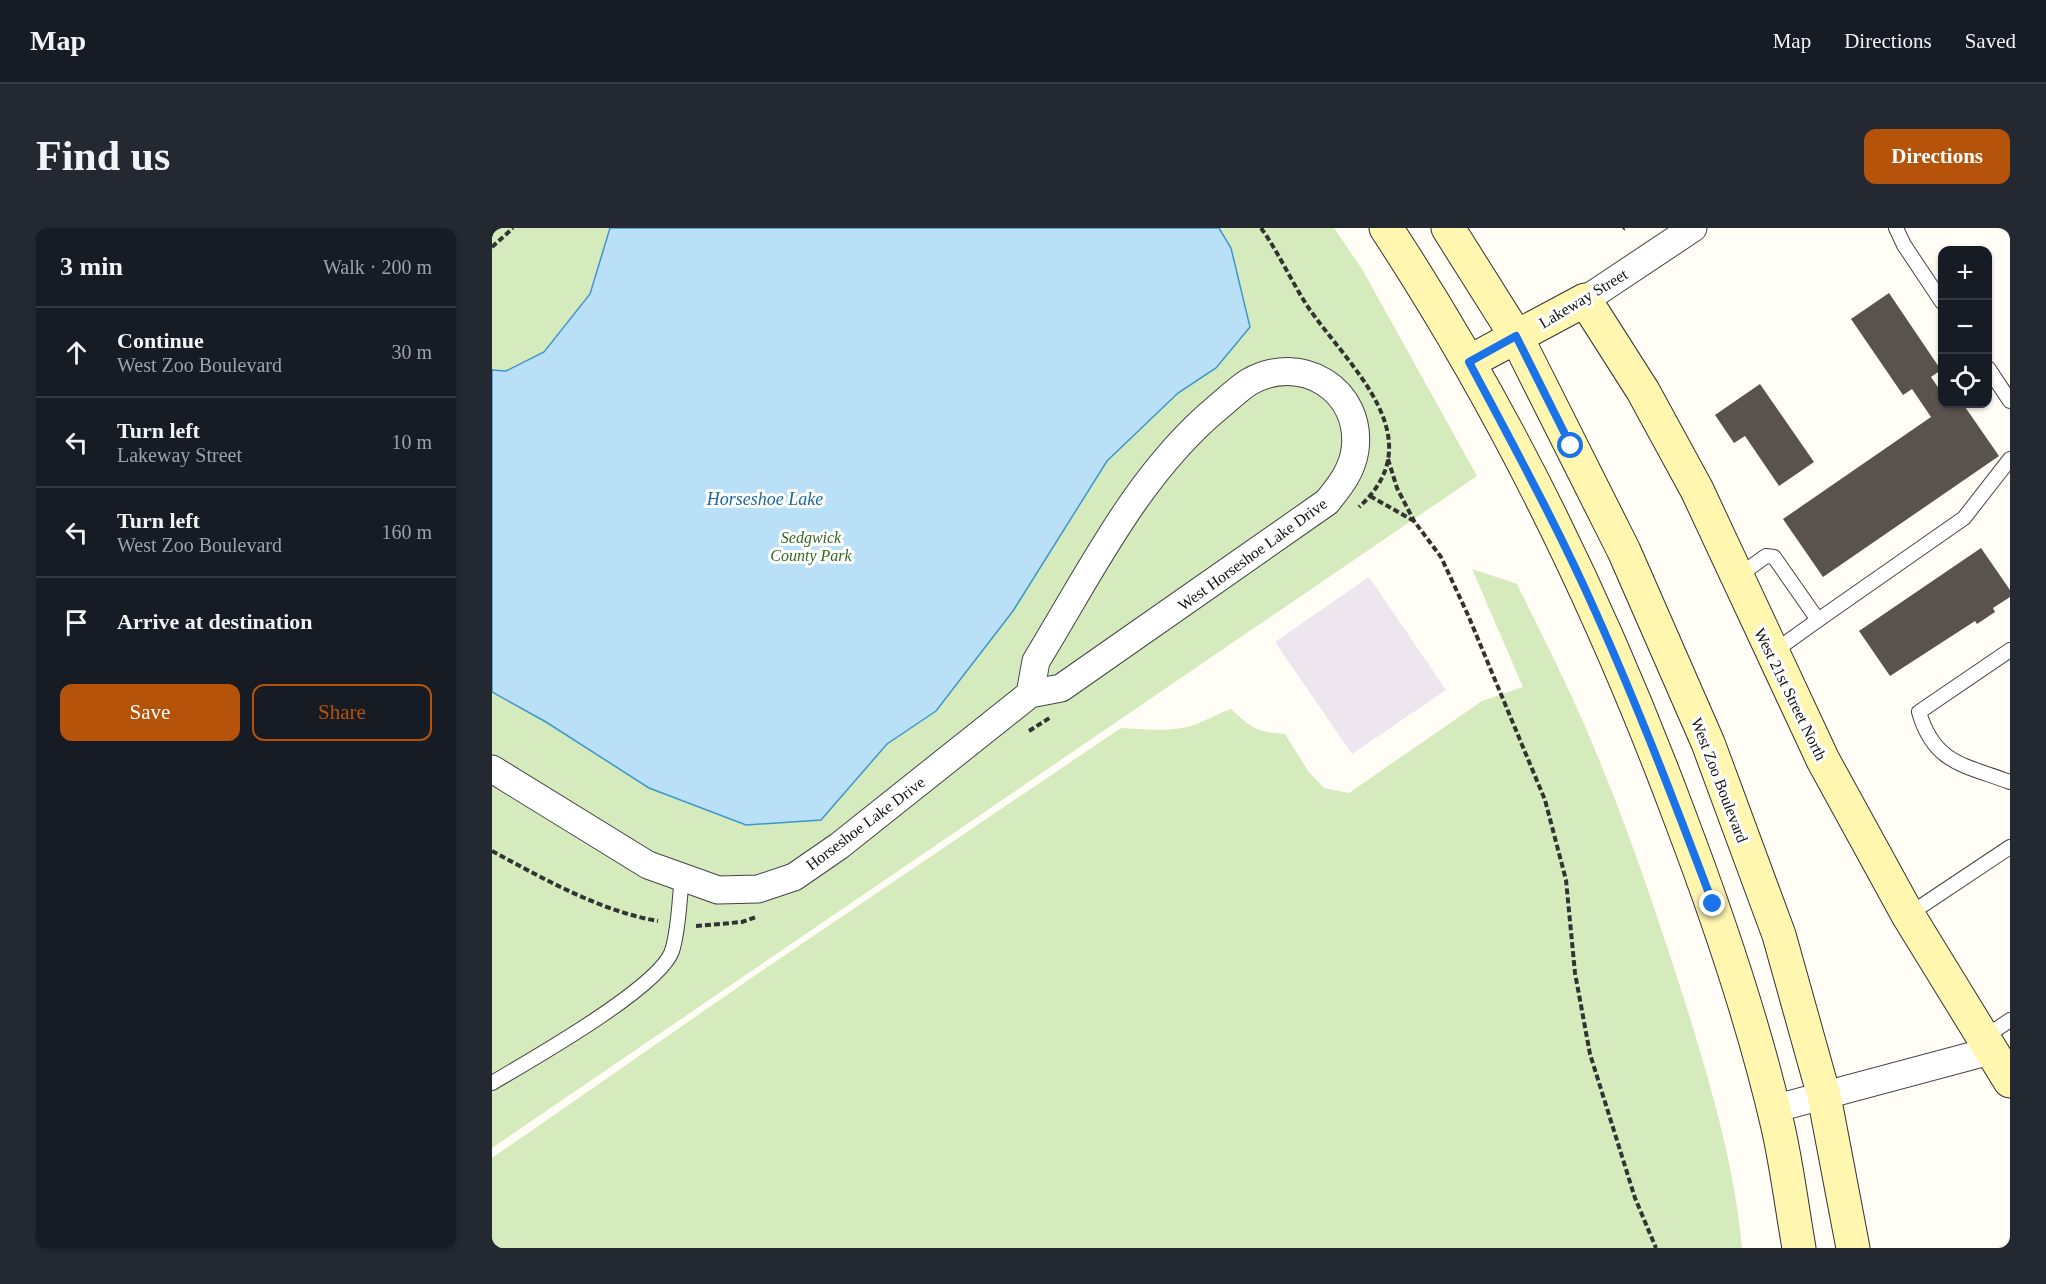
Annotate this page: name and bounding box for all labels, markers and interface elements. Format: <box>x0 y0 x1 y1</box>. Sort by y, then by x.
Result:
text: Map <box>30 25 86 56</box>
text: Map <box>1773 29 1811 53</box>
text: Directions <box>1844 29 1932 53</box>
text: Saved <box>1965 29 2016 53</box>
button: Directions <box>1864 129 2010 184</box>
text: Find us <box>36 133 170 179</box>
map controls <box>1938 246 1992 408</box>
button: + <box>1938 246 1992 300</box>
text: 3 min <box>60 252 123 281</box>
text: Walk · 200 m <box>323 256 432 278</box>
street label: Lakeway Street <box>1536 265 1631 332</box>
button: − <box>1938 300 1992 354</box>
text: Continue <box>117 328 204 353</box>
icon: ahead <box>60 336 93 369</box>
text: 30 m <box>391 341 432 363</box>
text: West Zoo Boulevard <box>117 354 282 376</box>
button: locate <box>1938 354 1992 408</box>
text: Turn left <box>117 418 200 443</box>
icon: left <box>60 426 93 459</box>
text: 10 m <box>391 431 432 453</box>
route start <box>1557 432 1583 458</box>
text: Lakeway Street <box>117 444 242 466</box>
water label: Horseshoe Lake <box>706 489 823 509</box>
street label: West Horseshoe Lake Drive <box>1175 495 1330 614</box>
text: Turn left <box>117 508 200 533</box>
icon: left <box>60 516 93 549</box>
text: 160 m <box>381 521 432 543</box>
park label: Sedgwick County Park <box>770 529 853 565</box>
text: West Zoo Boulevard <box>117 534 282 556</box>
icon: arrive <box>60 606 93 639</box>
text: Arrive at destination <box>117 609 313 634</box>
street label: West 21st Street North <box>1751 625 1830 763</box>
button: Save <box>60 684 240 741</box>
button: Share <box>252 684 432 741</box>
street label: West Zoo Boulevard <box>1688 716 1751 845</box>
street label: Horseshoe Lake Drive <box>803 773 928 874</box>
route end <box>1699 890 1725 916</box>

